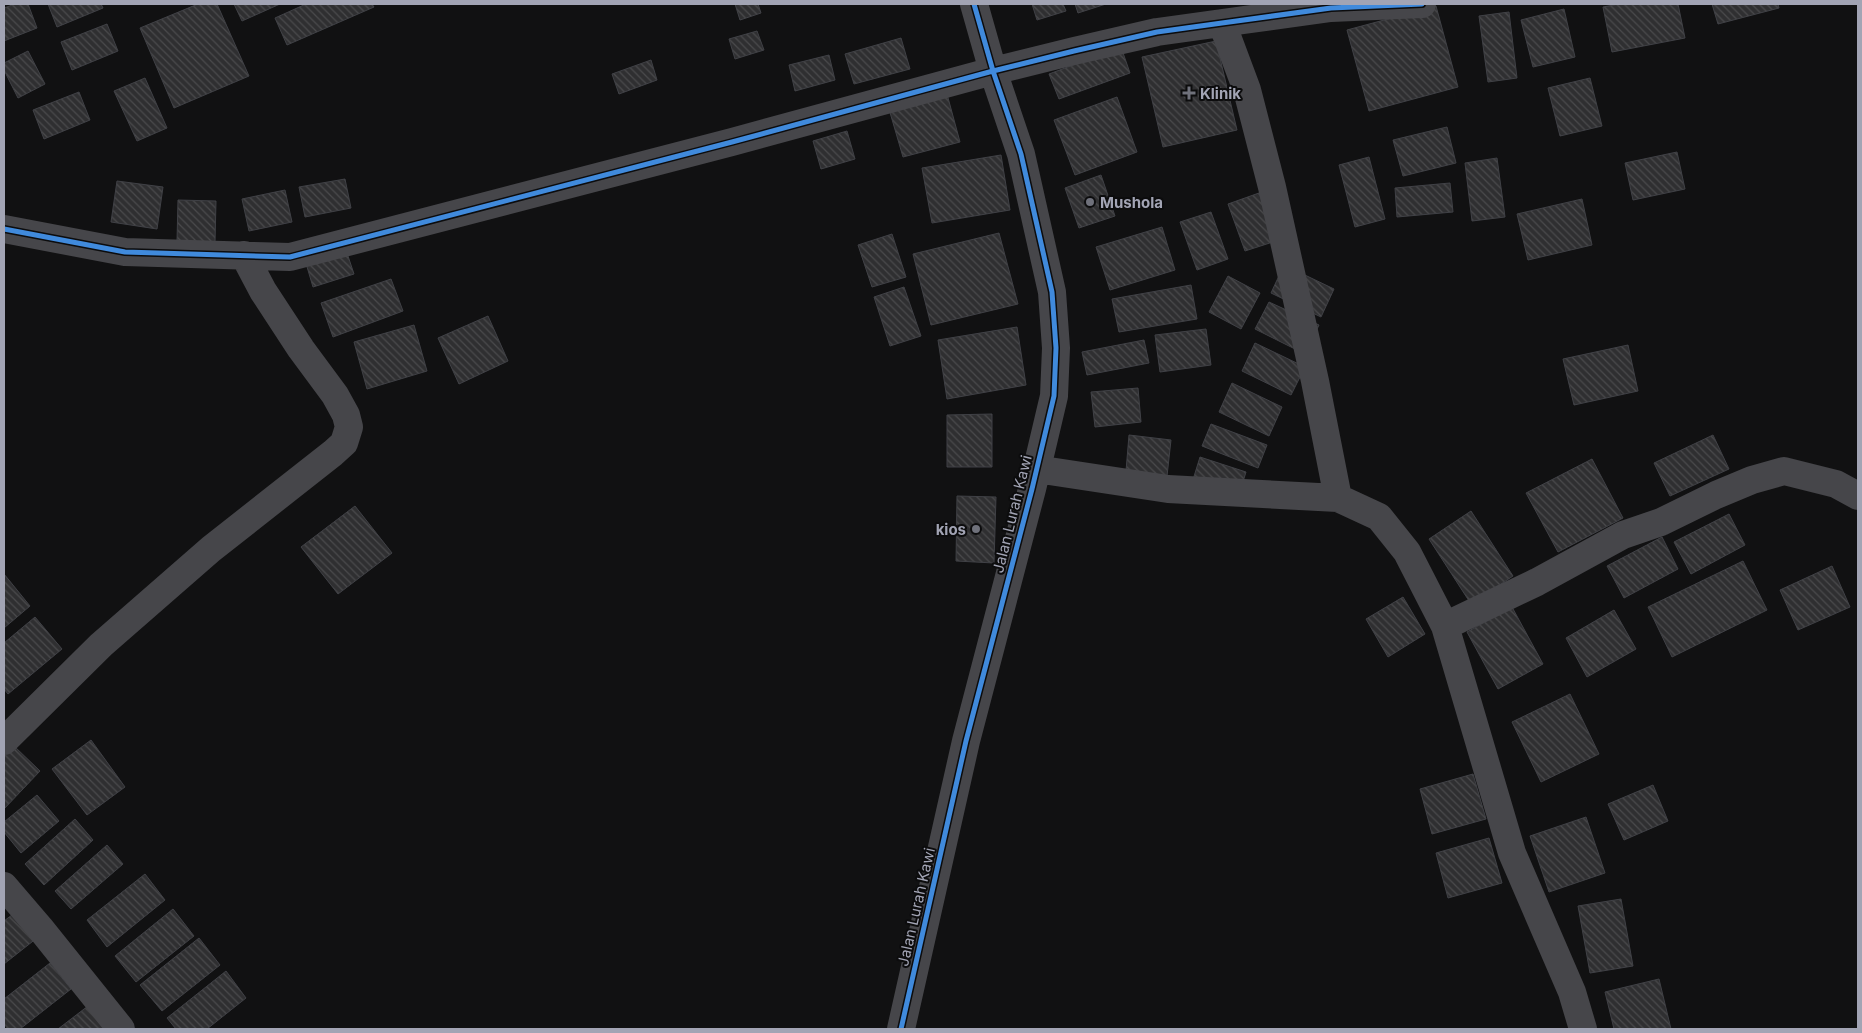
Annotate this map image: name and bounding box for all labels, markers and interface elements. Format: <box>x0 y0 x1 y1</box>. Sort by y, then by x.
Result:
place label: Klinik <box>1200 84 1241 103</box>
marker: Klinik <box>1182 86 1196 100</box>
place label: Mushola <box>1100 193 1163 212</box>
marker: Mushola <box>1084 196 1096 208</box>
street label: Jalan Lurah Kawi <box>988 453 1036 575</box>
place label: kios <box>936 520 966 539</box>
marker: kios <box>970 523 982 535</box>
street label: Jalan Lurah Kawi <box>893 846 939 968</box>

